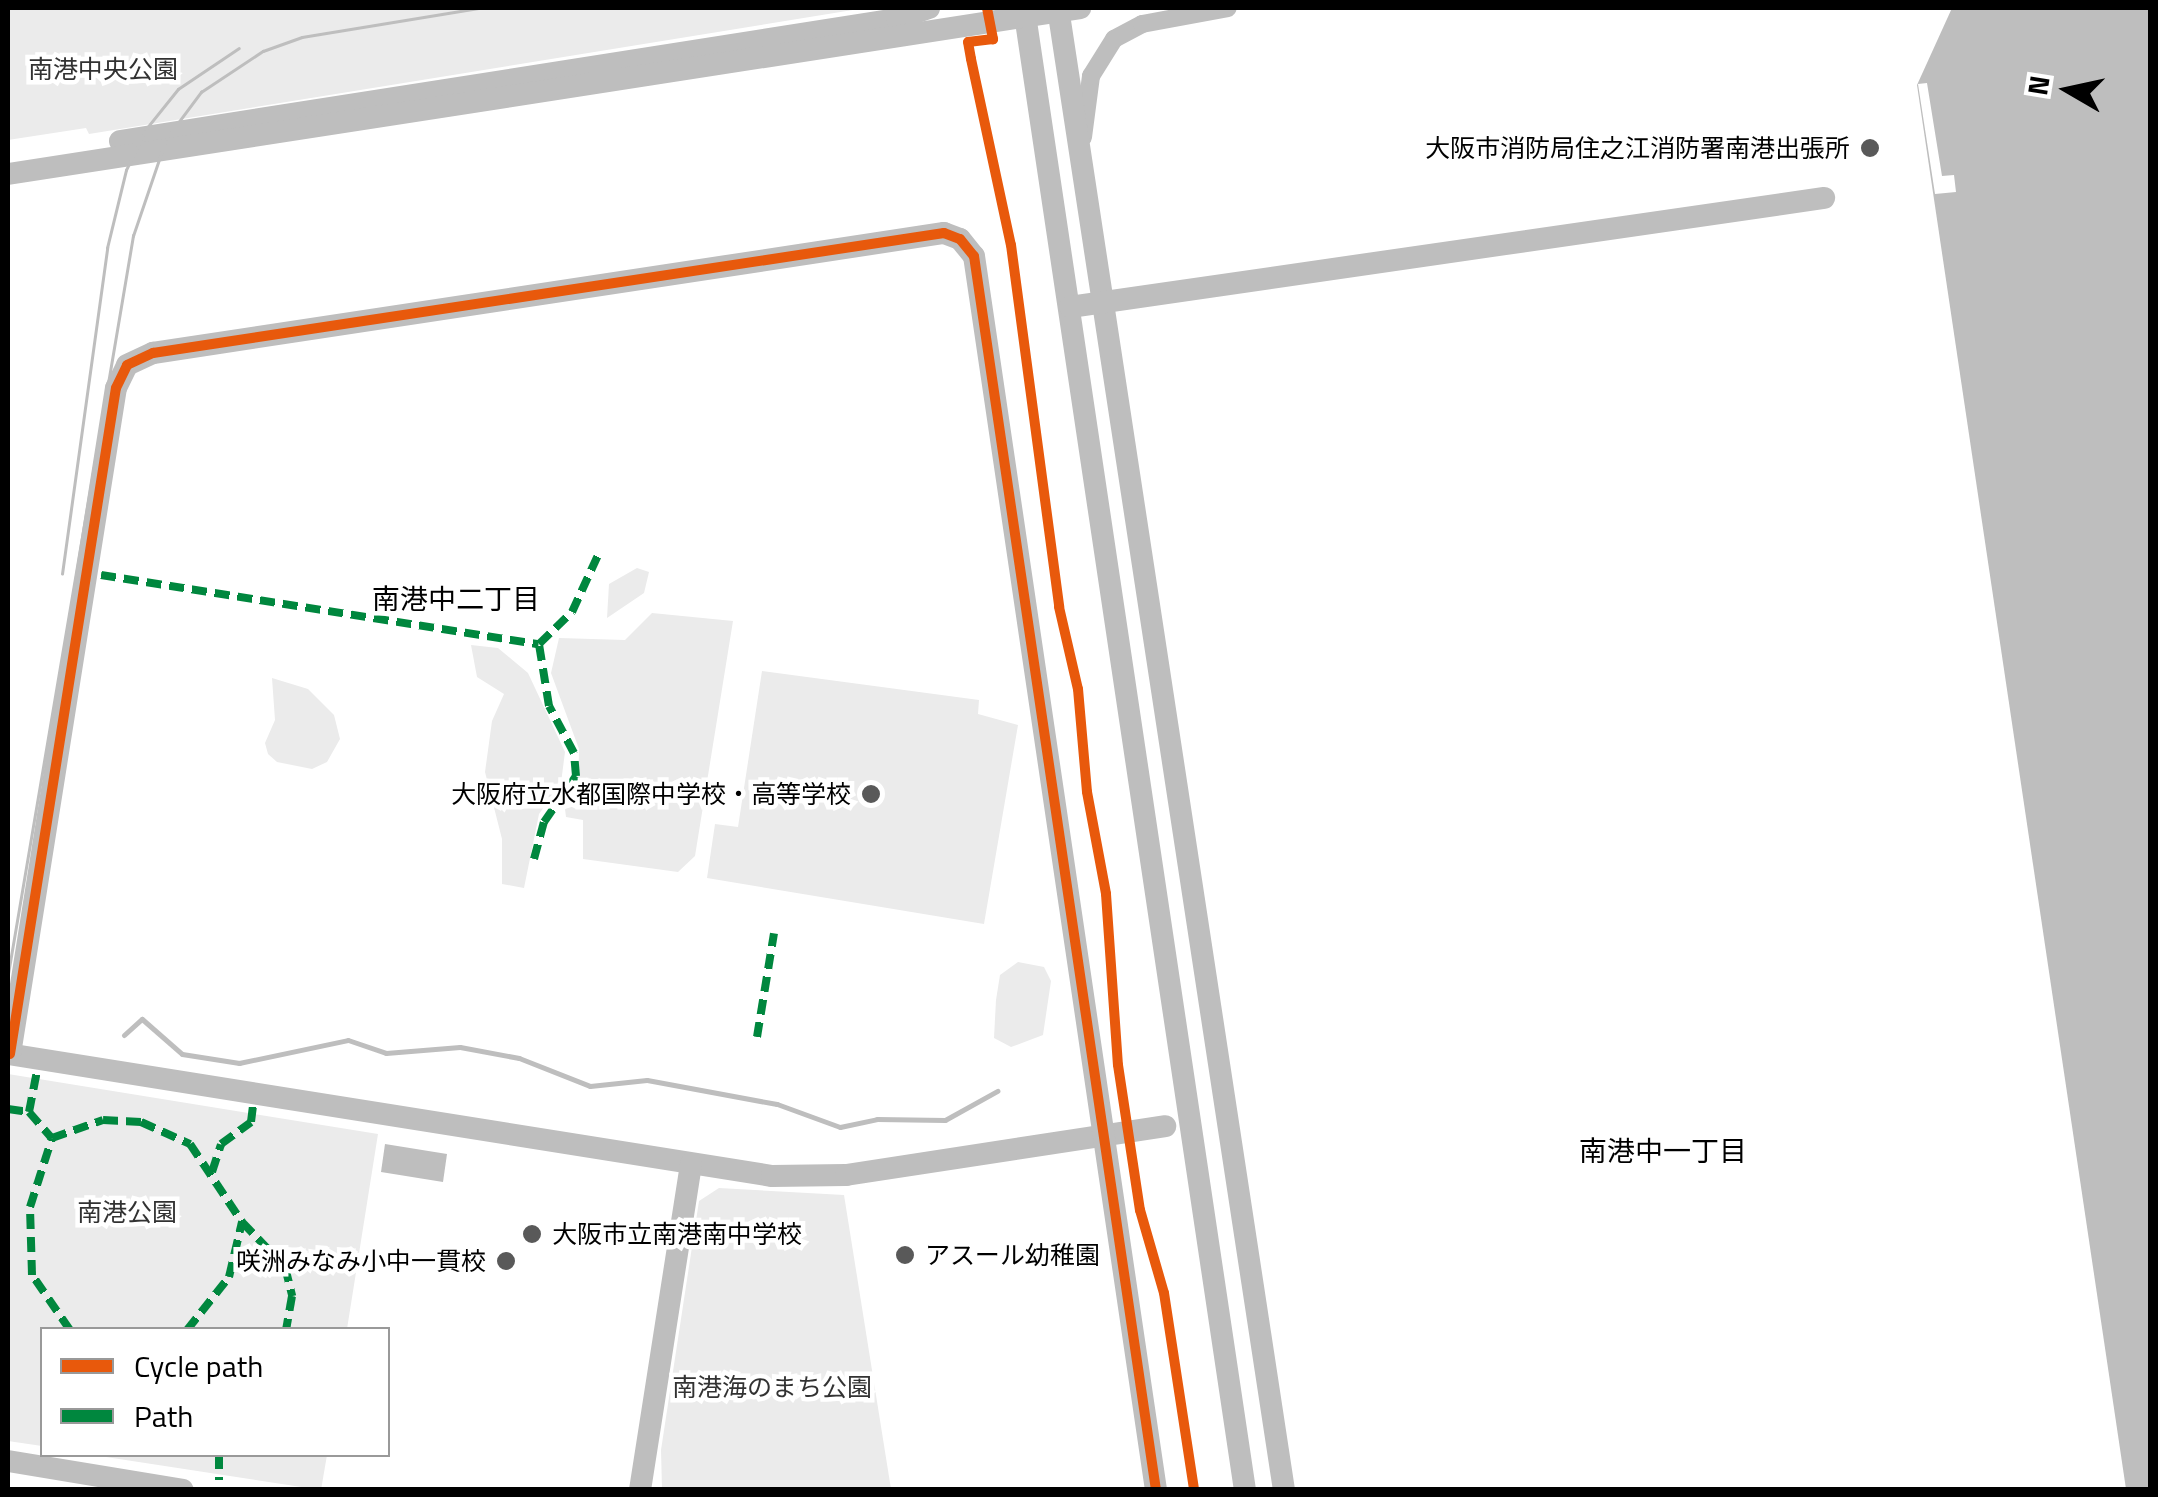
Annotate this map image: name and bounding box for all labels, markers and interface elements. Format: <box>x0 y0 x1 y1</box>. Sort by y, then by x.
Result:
north arrow <box>2018 40 2118 140</box>
park label: 南港中央公園 <box>28 54 178 84</box>
text: N <box>2015 72 2061 98</box>
place label: 大阪市消防局住之江消防署南港出張所 <box>1425 133 1850 163</box>
marker: 大阪市消防局住之江消防署南港出張所 <box>1859 137 1881 159</box>
district label: 南港中二丁目 <box>372 582 540 616</box>
place label: 大阪府立水都国際中学校・高等学校 <box>451 779 851 809</box>
marker: 大阪府立水都国際中学校・高等学校 <box>860 783 882 805</box>
district label: 南港中一丁目 <box>1579 1134 1747 1168</box>
park label: 南港公園 <box>77 1197 177 1227</box>
place label: 大阪市立南港南中学校 <box>552 1219 802 1249</box>
marker: 大阪市立南港南中学校 <box>521 1223 543 1245</box>
place label: アスール幼稚園 <box>925 1240 1100 1270</box>
marker: アスール幼稚園 <box>894 1244 916 1266</box>
place label: 咲洲みなみ小中一貫校 <box>236 1246 486 1276</box>
marker: 咲洲みなみ小中一貫校 <box>495 1250 517 1272</box>
legend <box>40 1327 390 1457</box>
text: Cycle path <box>134 1343 263 1389</box>
park label: 南港海のまち公園 <box>672 1372 872 1402</box>
text: Path <box>134 1393 193 1439</box>

